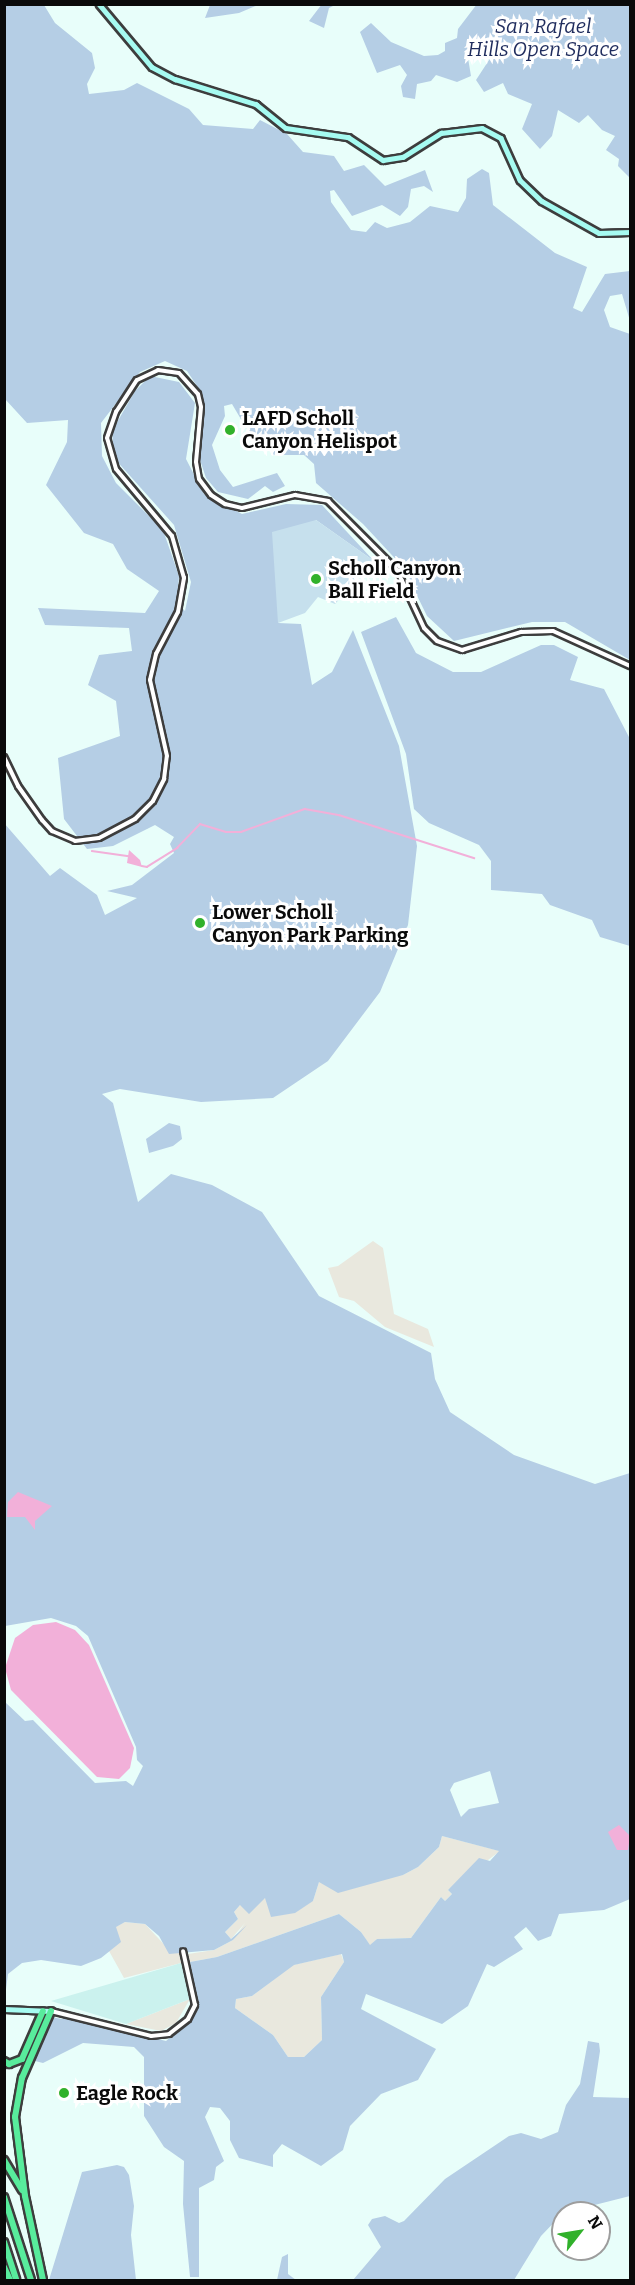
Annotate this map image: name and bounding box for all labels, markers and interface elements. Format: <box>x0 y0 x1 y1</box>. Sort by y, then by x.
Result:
park label: San Rafael Hills Open Space <box>467 14 619 61</box>
place label: LAFD Scholl Canyon Helispot <box>242 406 397 453</box>
marker: LAFD Scholl Canyon Helispot <box>223 423 237 437</box>
place label: Scholl Canyon Ball Field <box>328 556 461 603</box>
marker: Scholl Canyon Ball Field <box>309 572 323 586</box>
place label: Lower Scholl Canyon Park Parking <box>212 900 409 947</box>
marker: Lower Scholl Canyon Park Parking <box>193 916 207 930</box>
place label: Eagle Rock <box>76 2081 178 2105</box>
marker: Eagle Rock <box>57 2086 71 2100</box>
north arrow <box>551 2201 611 2261</box>
text: N <box>584 2212 606 2233</box>

